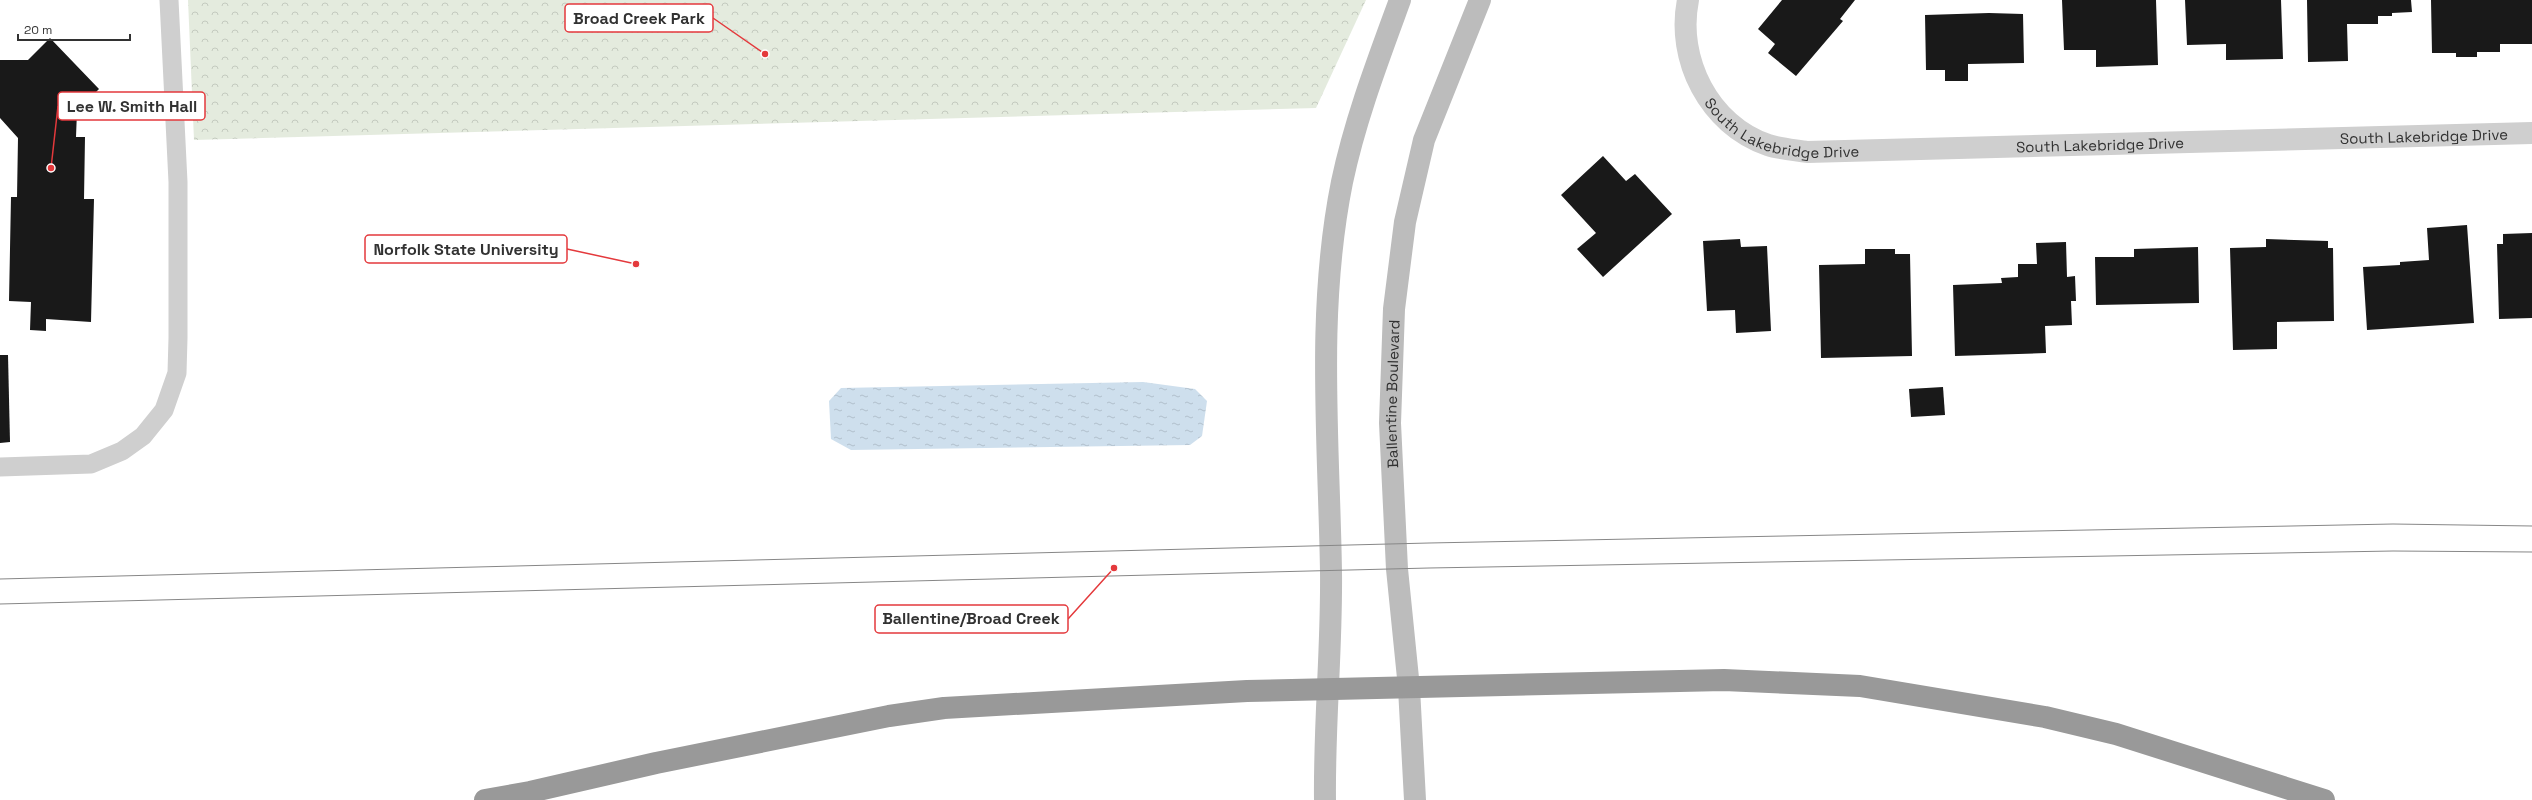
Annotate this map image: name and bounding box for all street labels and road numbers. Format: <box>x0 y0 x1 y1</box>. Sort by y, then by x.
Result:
street label: South Lakebridge Drive <box>1701 94 1860 162</box>
street label: South Lakebridge Drive <box>2340 124 2508 148</box>
street label: South Lakebridge Drive <box>2016 133 2184 156</box>
street label: Ballentine Boulevard <box>1380 319 1403 469</box>

